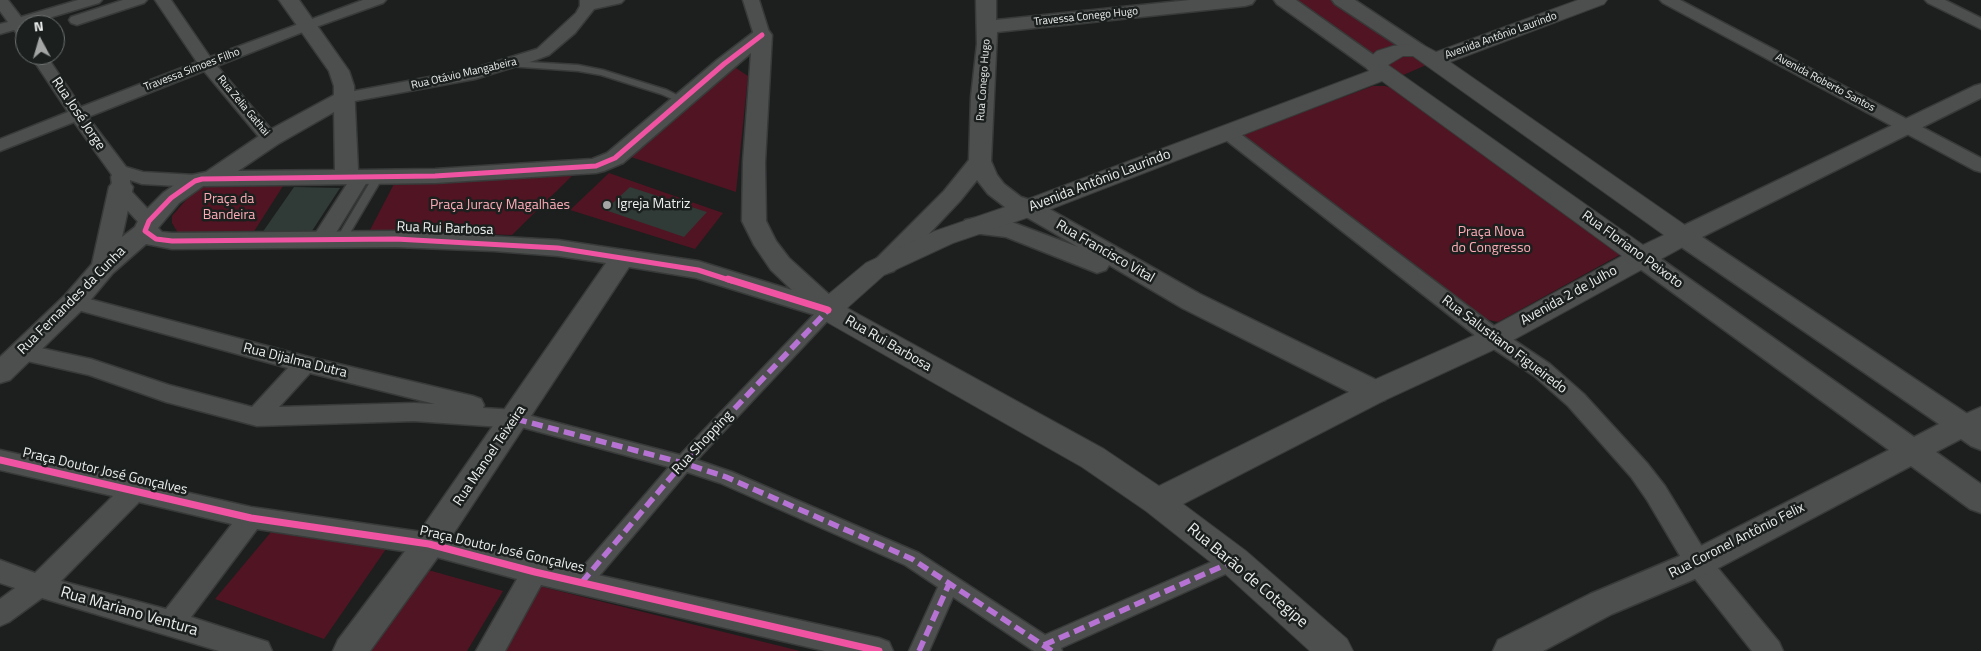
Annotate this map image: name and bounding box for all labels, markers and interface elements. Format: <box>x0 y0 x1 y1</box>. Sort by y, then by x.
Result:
street label: Travessa Conego Hugo <box>1033 5 1139 29</box>
street label: Avenida Antônio Laurindo <box>1443 10 1559 62</box>
north arrow <box>15 15 65 65</box>
text: N <box>33 15 44 37</box>
street label: Rua Conego Hugo <box>975 39 993 121</box>
street label: Travessa Simoes Filho <box>142 46 242 94</box>
street label: Avenida Roberto Santos <box>1773 51 1877 115</box>
street label: Rua Otávio Mangabeira <box>410 55 518 93</box>
street label: Rua Zelia Gathai <box>214 73 272 139</box>
street label: Rua José Jorge <box>47 74 109 154</box>
street label: Avenida Antônio Laurindo <box>1027 146 1173 216</box>
park label: Praça da Bandeira <box>203 192 255 224</box>
place label: Igreja Matriz <box>617 197 690 213</box>
park label: Praça Juracy Magalhães <box>430 198 570 214</box>
marker: Igreja Matriz <box>601 199 613 211</box>
street label: Rua Floriano Peixoto <box>1578 208 1686 292</box>
street label: Rua Francisco Vital <box>1053 217 1157 287</box>
street label: Rua Rui Barbosa <box>396 219 494 239</box>
park label: Praça Nova do Congresso <box>1451 225 1531 258</box>
street label: Rua Fernandes da Cunha <box>15 244 129 358</box>
street label: Avenida 2 de Julho <box>1518 262 1620 330</box>
street label: Rua Salustiano Figueiredo <box>1438 292 1570 398</box>
street label: Rua Rui Barbosa <box>842 312 934 376</box>
street label: Rua Dijalma Dutra <box>241 340 349 382</box>
street label: Rua Manoel Teixeira <box>450 403 530 509</box>
street label: Rua Shopping <box>669 408 737 478</box>
street label: Praça Doutor José Gonçalves <box>21 445 189 499</box>
street label: Rua Coronel Antônio Felix <box>1666 499 1808 583</box>
street label: Rua Barão de Cotegipe <box>1183 520 1311 632</box>
street label: Praça Doutor José Gonçalves <box>418 523 586 577</box>
street label: Rua Mariano Ventura <box>58 583 200 641</box>

